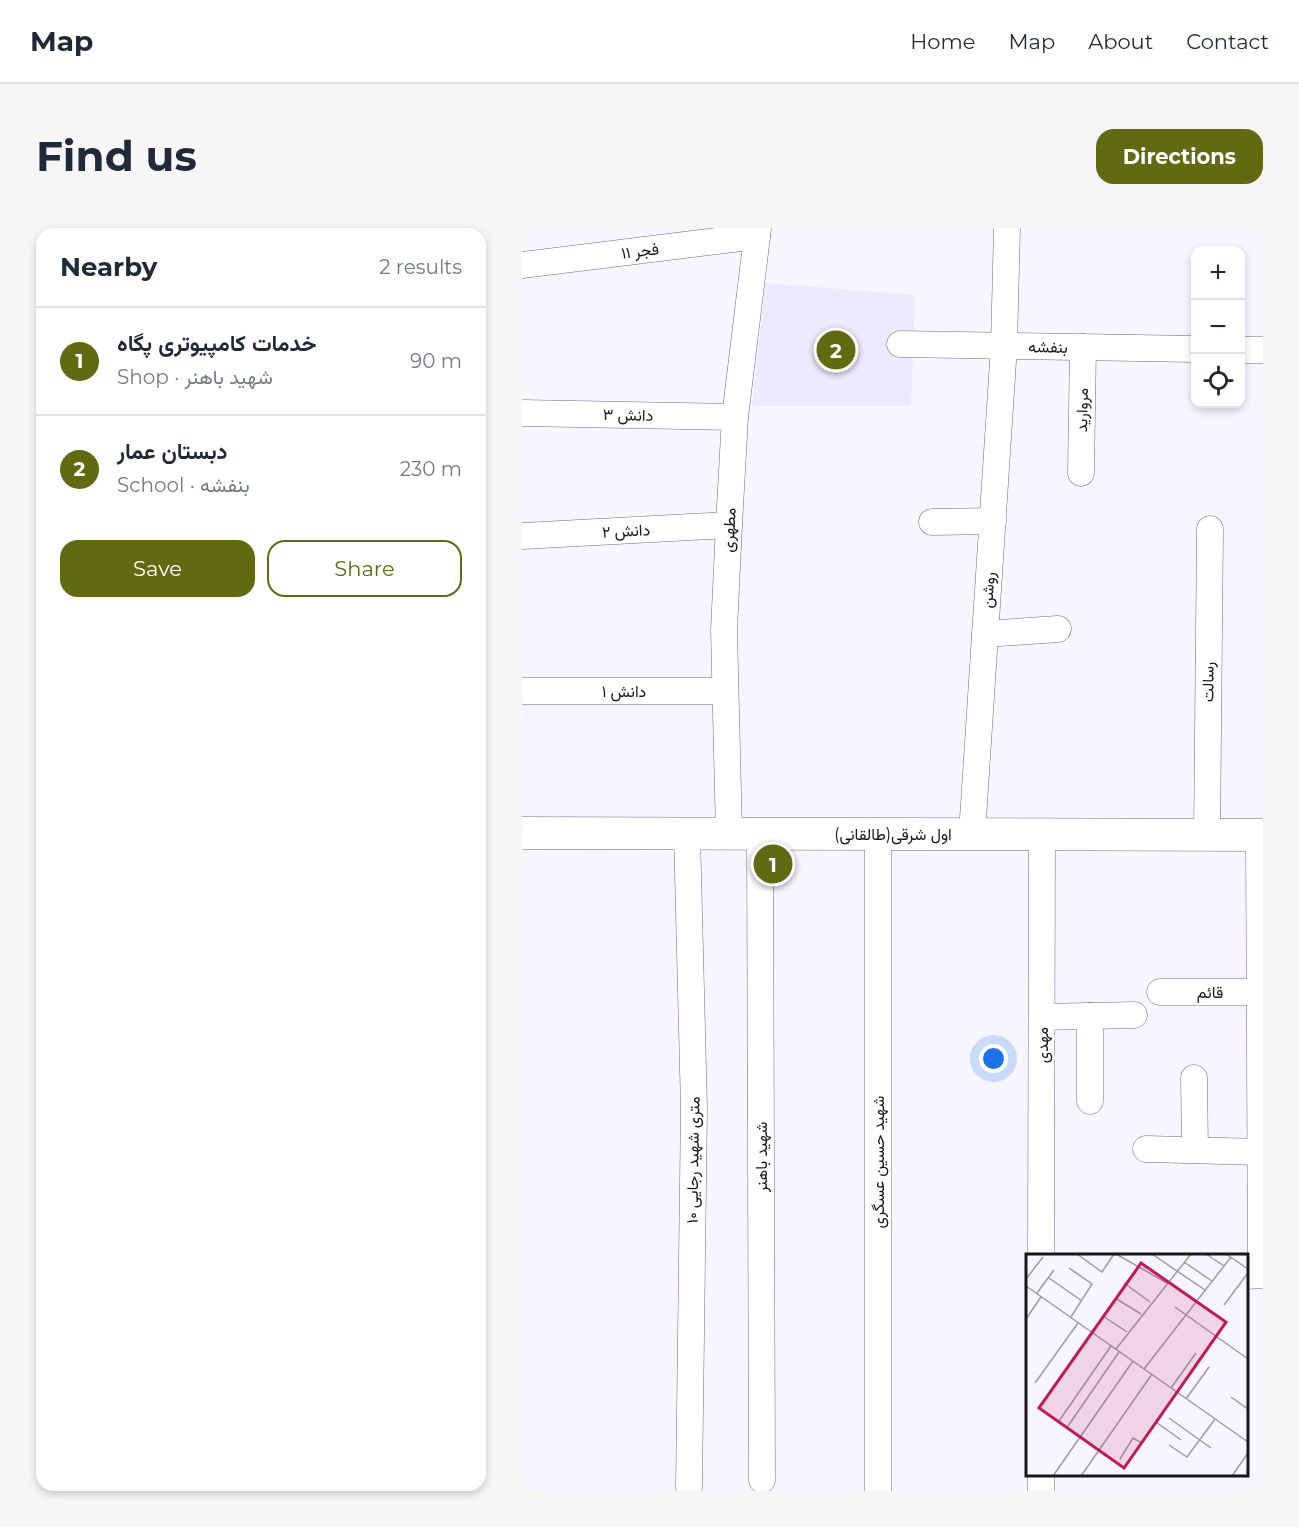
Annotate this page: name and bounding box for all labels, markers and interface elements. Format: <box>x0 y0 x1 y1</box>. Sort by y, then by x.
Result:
text: Map <box>30 24 93 58</box>
text: Home <box>910 29 975 54</box>
text: Map <box>1008 29 1055 54</box>
text: About <box>1088 29 1153 54</box>
text: Contact <box>1186 29 1269 54</box>
button: Directions <box>1096 129 1263 184</box>
text: Find us <box>36 130 197 182</box>
street label: فجر ۱۱ <box>620 239 660 264</box>
map controls <box>1191 246 1245 408</box>
button: + <box>1191 246 1245 300</box>
text: Nearby <box>60 251 157 283</box>
text: 2 results <box>379 255 462 279</box>
button: − <box>1191 300 1245 354</box>
pin: 2 <box>816 328 856 372</box>
text: خدمات کامپیوتری پگاه <box>117 330 316 357</box>
street label: بنفشه <box>1028 337 1068 357</box>
text: 1 <box>76 349 83 373</box>
text: 90 m <box>410 349 462 373</box>
button: locate <box>1191 354 1245 408</box>
text: Shop · شهید باهنر <box>117 365 273 389</box>
street label: مروارید <box>1072 388 1093 432</box>
street label: دانش ۳ <box>603 405 653 426</box>
text: دبستان عمار <box>117 438 228 465</box>
text: 2 <box>74 457 85 481</box>
text: 230 m <box>400 457 462 481</box>
text: School · بنفشه <box>117 473 250 497</box>
street label: مطهری <box>718 507 741 553</box>
street label: دانش ۲ <box>601 520 651 543</box>
button: Save <box>60 540 255 597</box>
button: Share <box>267 540 462 597</box>
street label: روشن <box>977 571 1000 609</box>
street label: رسالت <box>1198 662 1219 702</box>
street label: دانش ۱ <box>602 682 646 702</box>
street label: اول شرقی(طالقانی) <box>834 825 952 845</box>
pin: 1 <box>754 842 792 886</box>
street label: قائم <box>1197 983 1223 1003</box>
street label: مهدی <box>1033 1027 1053 1063</box>
your location <box>979 1044 1008 1073</box>
street label: ۱۰ متری شهید رجایی <box>682 1096 705 1224</box>
street label: شهید حسین عسگری <box>869 1096 889 1228</box>
street label: شهید باهنر <box>752 1122 772 1193</box>
inset map <box>1026 1254 1248 1476</box>

